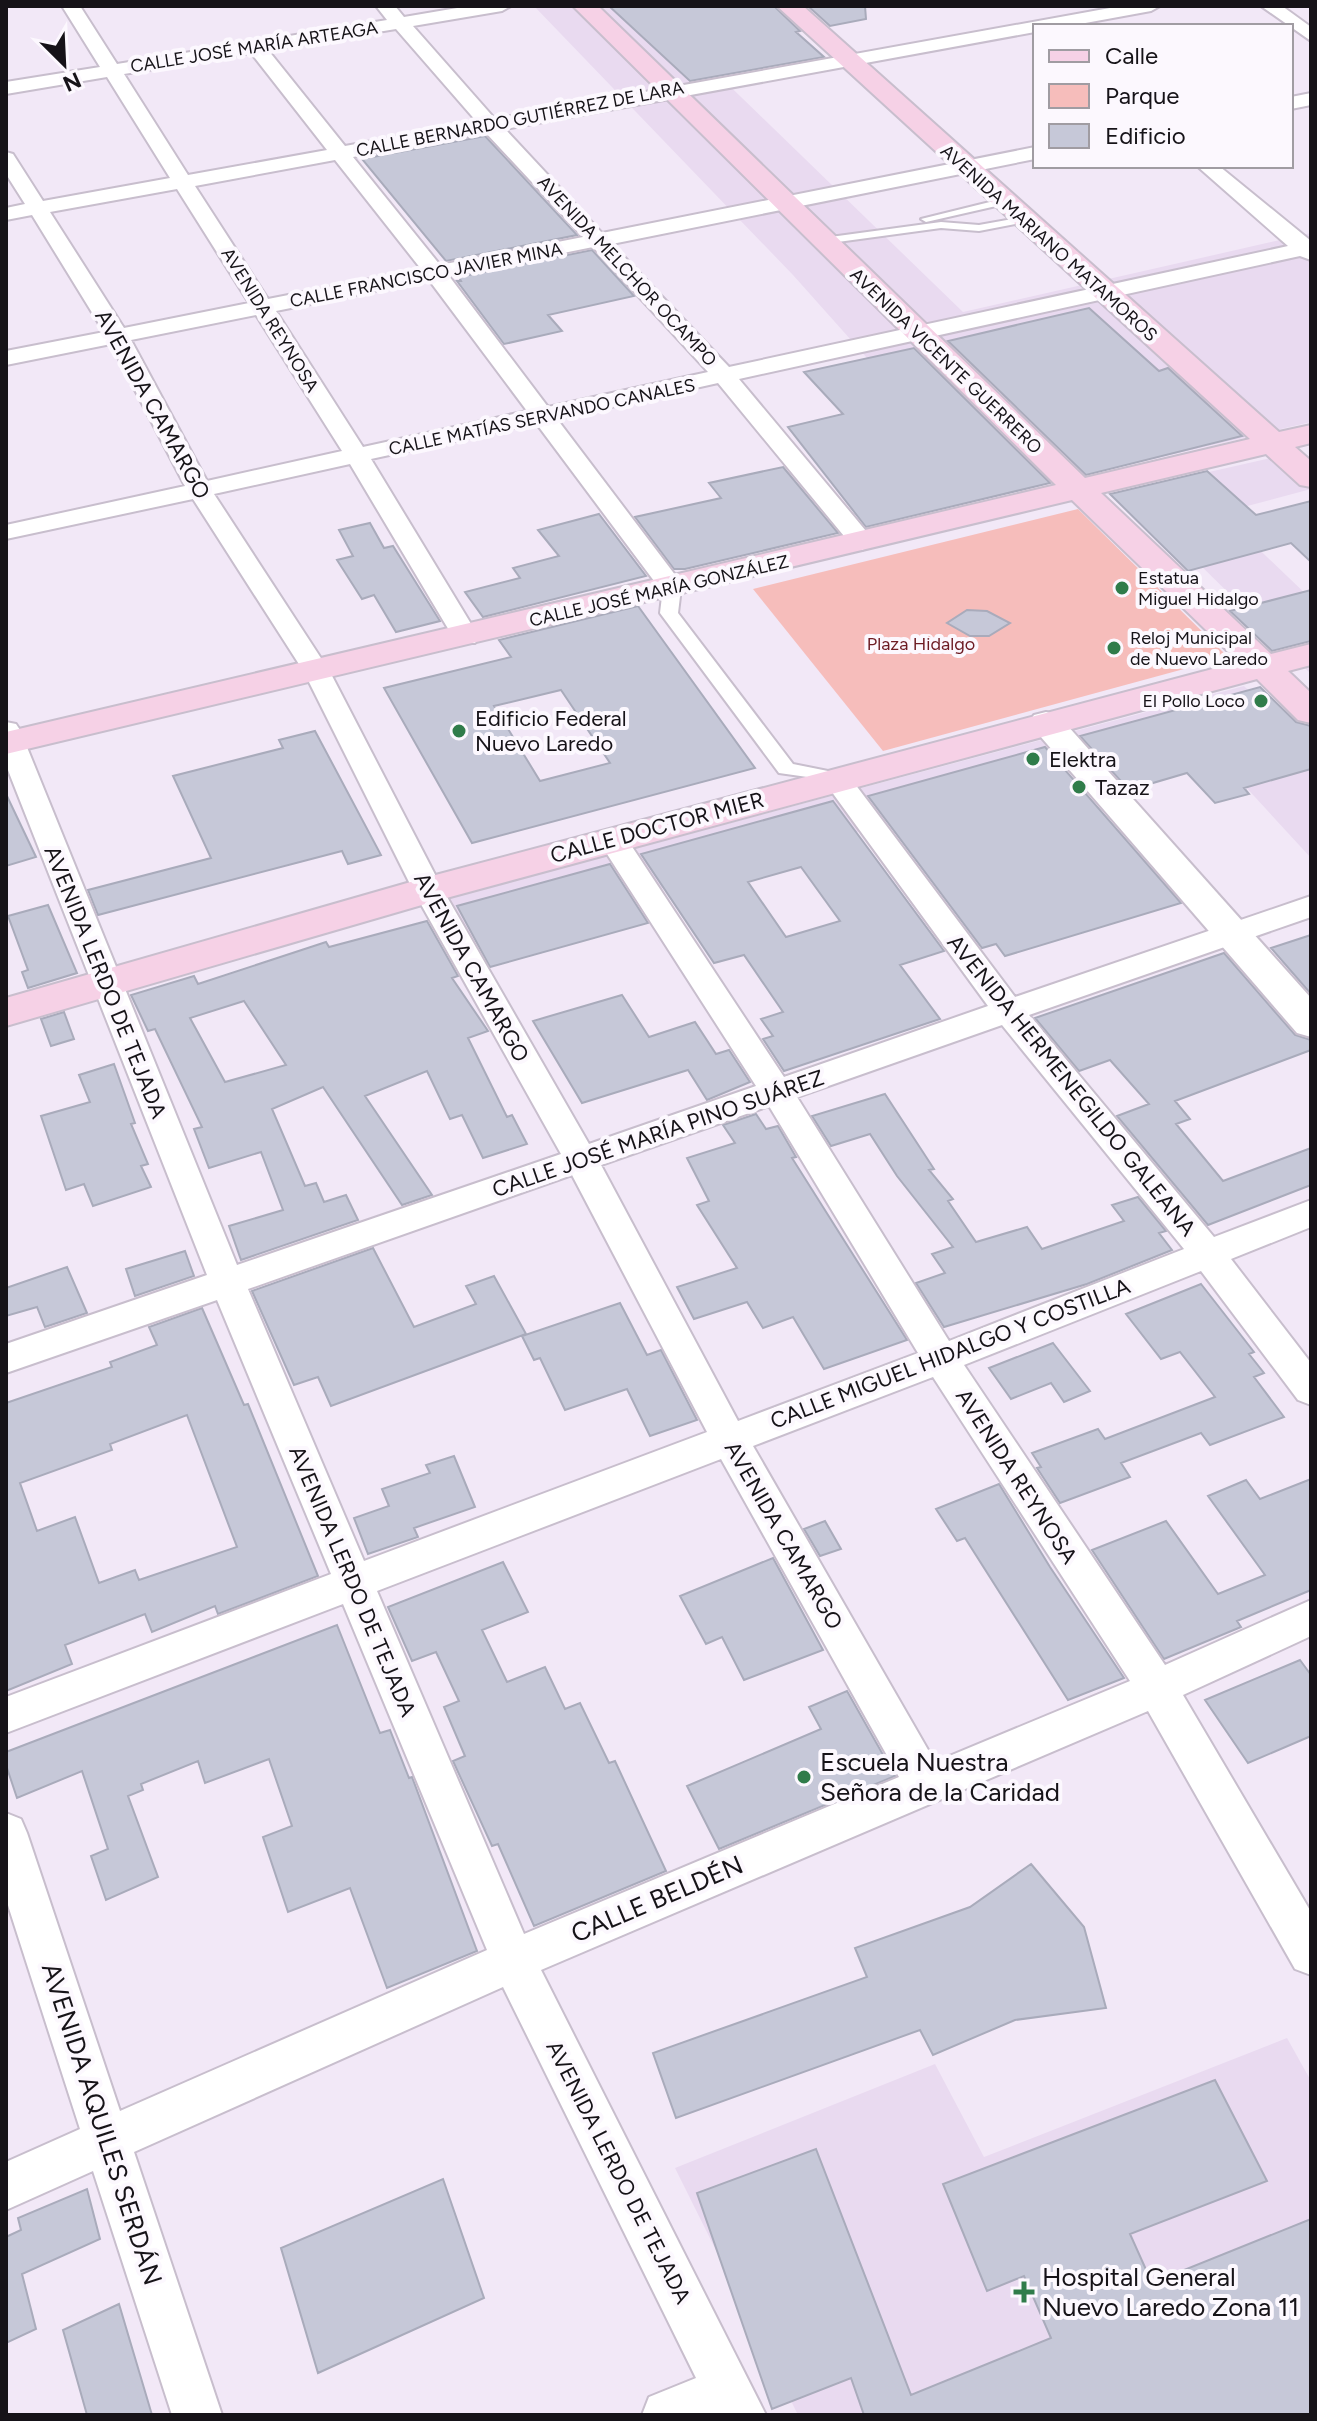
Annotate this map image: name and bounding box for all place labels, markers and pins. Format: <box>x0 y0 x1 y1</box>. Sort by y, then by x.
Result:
place label: Estatua Miguel Hidalgo <box>1138 567 1259 610</box>
marker: Estatua Miguel Hidalgo <box>1113 579 1131 597</box>
place label: Reloj Municipal de Nuevo Laredo <box>1130 627 1268 670</box>
marker: Reloj Municipal de Nuevo Laredo <box>1105 639 1123 657</box>
place label: El Pollo Loco <box>1142 690 1245 712</box>
marker: El Pollo Loco <box>1252 692 1270 710</box>
place label: Edificio Federal Nuevo Laredo <box>475 705 627 757</box>
marker: Edificio Federal Nuevo Laredo <box>450 722 468 740</box>
place label: Elektra <box>1049 746 1117 773</box>
marker: Elektra <box>1024 750 1042 768</box>
place label: Tazaz <box>1095 774 1150 801</box>
marker: Tazaz <box>1070 778 1088 796</box>
place label: Escuela Nuestra Señora de la Caridad <box>820 1746 1060 1808</box>
marker: Escuela Nuestra Señora de la Caridad <box>795 1768 813 1786</box>
place label: Hospital General Nuevo Laredo Zona 11 <box>1042 2261 1299 2323</box>
marker: Hospital General Nuevo Laredo Zona 11 <box>1013 2281 1035 2303</box>

